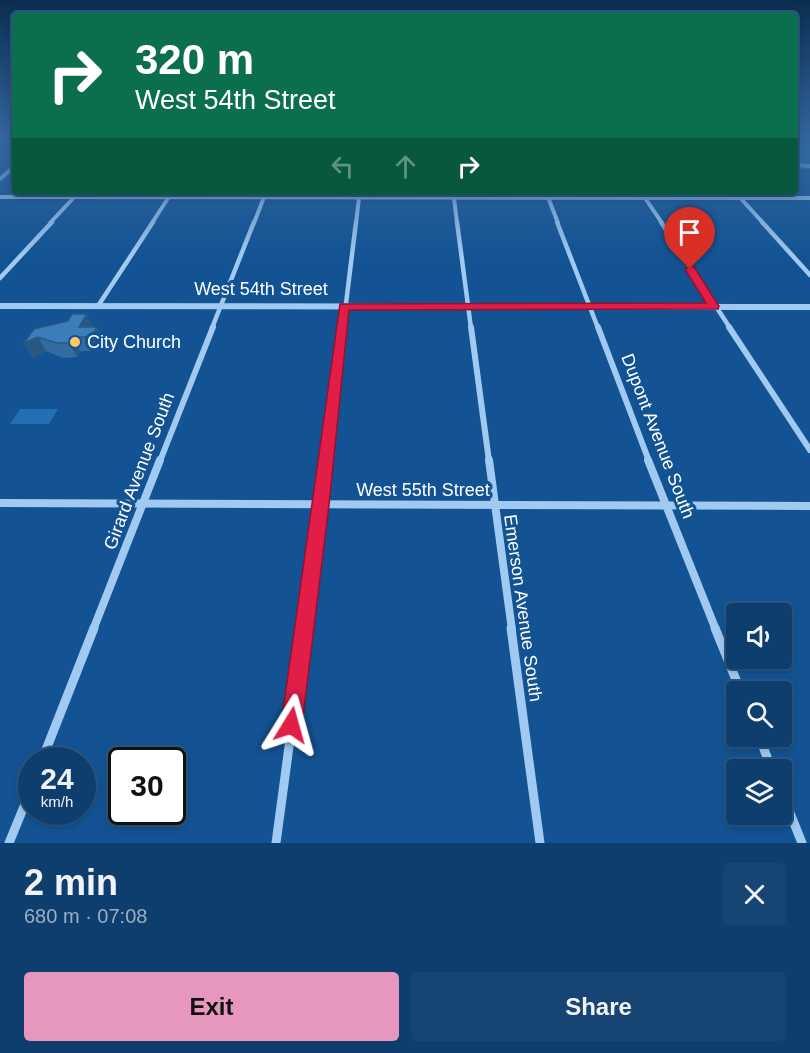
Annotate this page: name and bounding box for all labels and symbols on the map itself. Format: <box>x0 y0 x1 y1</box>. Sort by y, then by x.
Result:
pin <box>664 207 715 269</box>
street label: West 54th Street <box>194 279 328 299</box>
place label: City Church <box>87 332 181 352</box>
marker: City Church <box>68 335 82 349</box>
street label: Dupont Avenue South <box>617 351 699 521</box>
street label: Girard Avenue South <box>100 390 178 552</box>
street label: West 55th Street <box>356 480 490 500</box>
street label: Emerson Avenue South <box>500 513 546 703</box>
position arrow <box>259 693 323 757</box>
speed limit sign: 30 <box>108 747 186 825</box>

